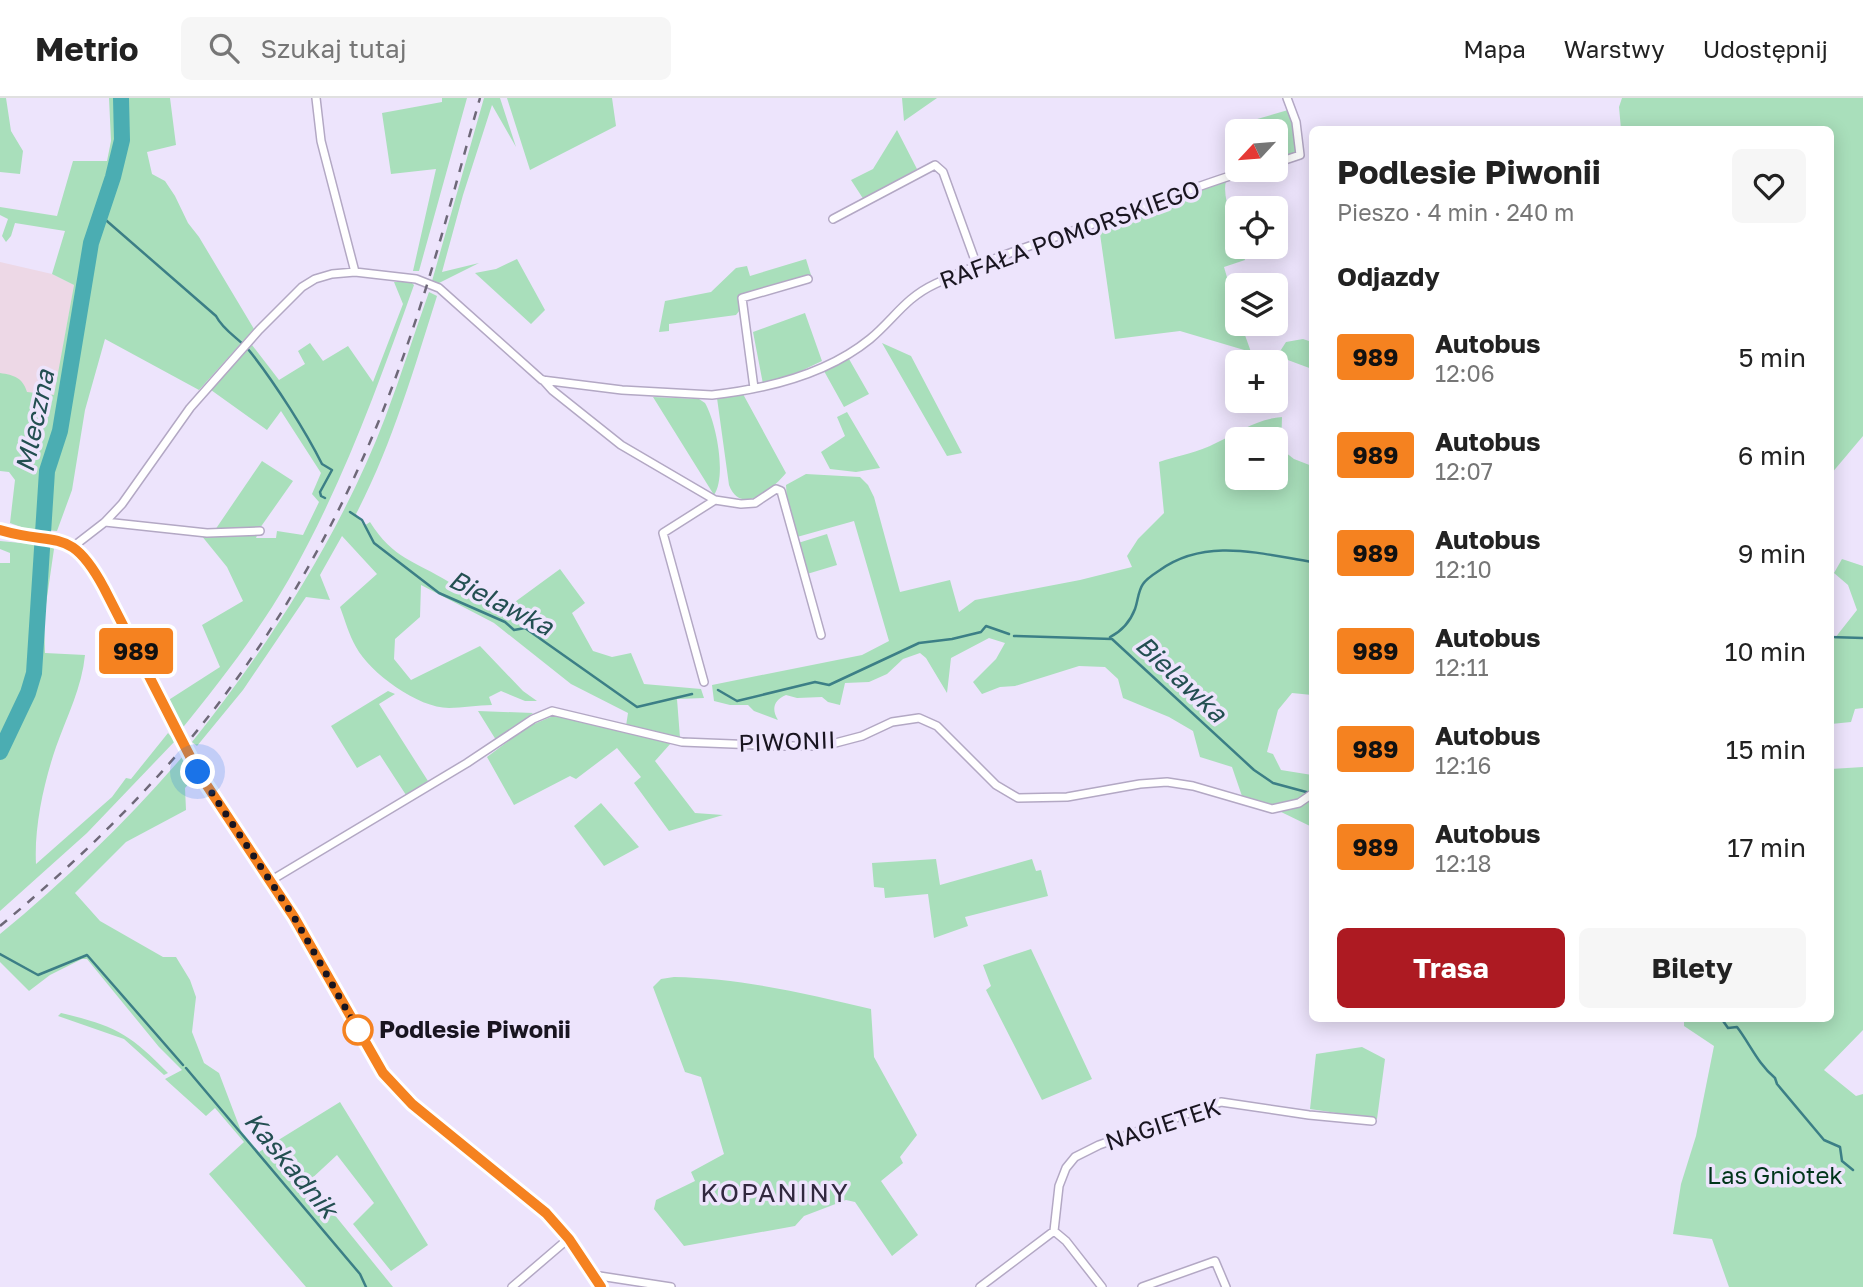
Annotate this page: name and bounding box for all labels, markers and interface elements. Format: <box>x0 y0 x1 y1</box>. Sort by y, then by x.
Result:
search box <box>181 17 671 80</box>
text: Metrio <box>35 29 139 68</box>
icon: search <box>205 29 243 67</box>
text: Szukaj tutaj <box>261 33 407 64</box>
text: Mapa <box>1463 34 1526 63</box>
text: Warstwy <box>1564 34 1665 63</box>
text: Udostępnij <box>1703 34 1828 63</box>
north arrow <box>1225 119 1288 182</box>
map controls <box>1225 119 1288 490</box>
button: heart <box>1732 149 1806 223</box>
text: Podlesie Piwonii <box>1337 152 1601 191</box>
street label: RAFAŁA POMORSKIEGO <box>935 173 1204 294</box>
button: locate <box>1225 196 1288 259</box>
text: Pieszo · 4 min · 240 m <box>1337 198 1574 226</box>
text: Odjazdy <box>1337 261 1440 292</box>
button: layers <box>1225 273 1288 336</box>
text: Autobus <box>1435 328 1541 359</box>
text: 989 <box>1353 342 1398 371</box>
text: 5 min <box>1738 342 1806 373</box>
button: + <box>1225 350 1288 413</box>
text: 12:06 <box>1435 359 1495 387</box>
water label: Mleczna <box>9 366 61 475</box>
text: Autobus <box>1435 426 1541 457</box>
button: − <box>1225 427 1288 490</box>
text: 989 <box>1353 440 1398 469</box>
text: 6 min <box>1738 440 1806 471</box>
text: 12:07 <box>1435 457 1493 485</box>
text: Autobus <box>1435 524 1541 555</box>
text: 989 <box>1353 538 1398 567</box>
text: 9 min <box>1738 538 1806 569</box>
text: 12:10 <box>1435 555 1492 583</box>
water label: Bielawka <box>444 563 560 642</box>
text: Autobus <box>1435 622 1541 653</box>
line badge: 989 <box>96 628 176 674</box>
water label: Bielawka <box>1130 629 1234 729</box>
text: 989 <box>113 636 159 665</box>
text: 989 <box>1353 636 1398 665</box>
text: 10 min <box>1725 636 1806 667</box>
text: 12:11 <box>1435 653 1489 681</box>
text: Autobus <box>1435 720 1541 751</box>
street label: PIWONII <box>738 724 836 757</box>
text: 989 <box>1353 734 1398 763</box>
text: 15 min <box>1726 734 1806 765</box>
text: 12:16 <box>1435 751 1491 779</box>
your location <box>180 754 215 789</box>
text: Autobus <box>1435 818 1541 849</box>
text: 989 <box>1353 832 1398 861</box>
text: 17 min <box>1727 832 1806 863</box>
text: 12:18 <box>1435 849 1492 877</box>
button: Trasa <box>1337 928 1565 1008</box>
button: Bilety <box>1579 928 1806 1008</box>
place label: Podlesie Piwonii <box>379 1014 571 1043</box>
marker: Podlesie Piwonii <box>343 1015 373 1045</box>
street label: NAGIETEK <box>1101 1091 1224 1156</box>
water label: Kaskadnik <box>238 1105 346 1226</box>
park label: Las Gniotek <box>1707 1160 1843 1189</box>
district label: KOPANINY <box>700 1177 850 1208</box>

